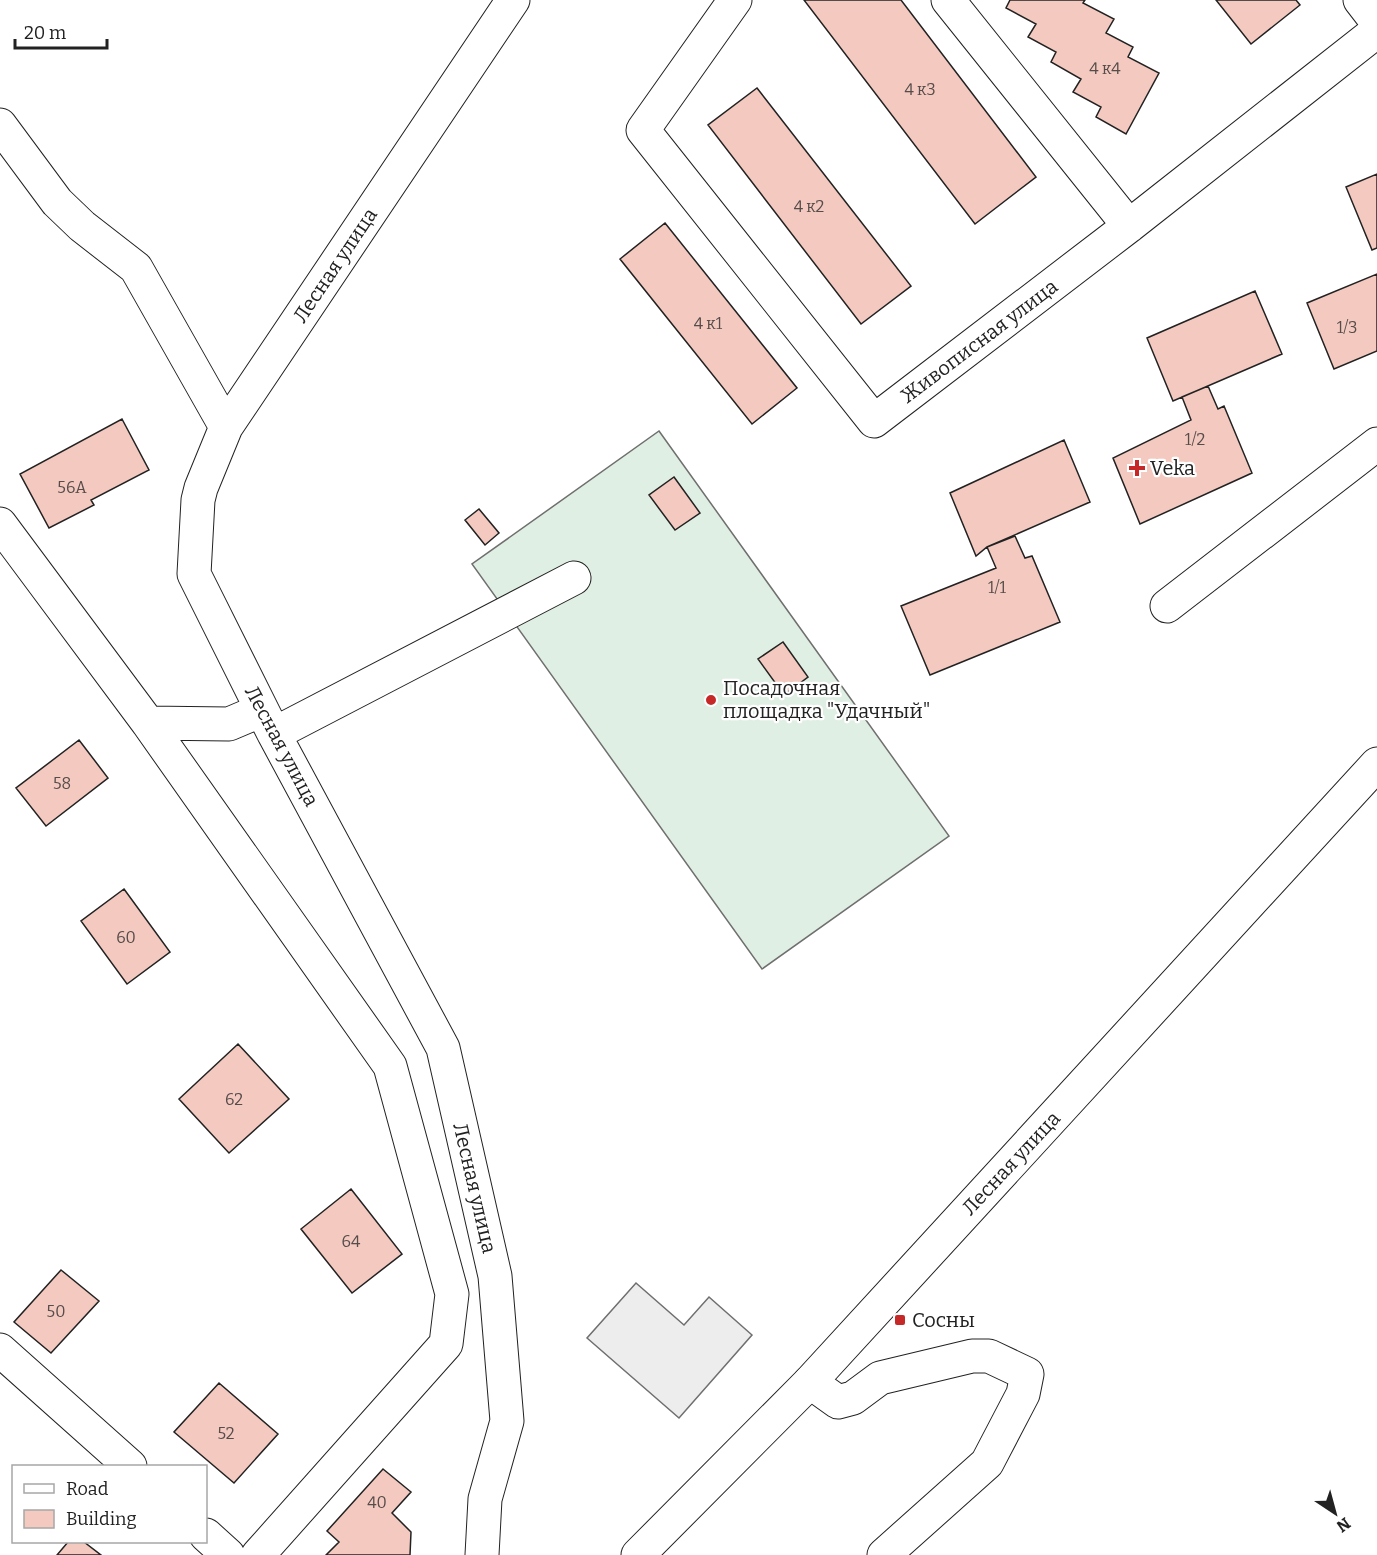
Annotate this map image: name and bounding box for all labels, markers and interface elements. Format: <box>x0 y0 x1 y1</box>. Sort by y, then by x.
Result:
scale bar <box>15 12 106 50</box>
text: 20 m <box>24 22 66 44</box>
house number: 4 к4 <box>1089 59 1121 78</box>
house number: 4 к3 <box>904 80 936 99</box>
house number: 4 к2 <box>794 197 824 216</box>
street label: Лесная улица <box>288 203 382 327</box>
street label: Живописная улица <box>896 274 1062 408</box>
house number: 4 к1 <box>694 314 723 333</box>
house number: 1/3 <box>1337 318 1357 337</box>
house number: 1/2 <box>1185 430 1205 449</box>
place label: Veka <box>1150 456 1195 480</box>
marker: Veka <box>1128 459 1146 477</box>
house number: 56А <box>57 478 87 497</box>
house number: 1/1 <box>988 578 1007 597</box>
place label: Посадочная площадка "Удачный" <box>723 676 930 723</box>
street label: Лесная улица <box>240 682 324 810</box>
marker: Посадочная площадка "Удачный" <box>704 693 718 707</box>
house number: 58 <box>53 774 71 793</box>
house number: 60 <box>116 928 136 947</box>
house number: 62 <box>225 1090 243 1109</box>
street label: Лесная улица <box>957 1106 1065 1220</box>
street label: Лесная улица <box>448 1121 502 1255</box>
house number: 64 <box>342 1232 361 1251</box>
house number: 50 <box>47 1302 65 1321</box>
place label: Сосны <box>912 1308 975 1332</box>
marker: Сосны <box>893 1313 907 1327</box>
house number: 52 <box>218 1424 234 1443</box>
legend <box>12 1465 207 1543</box>
text: Road <box>66 1478 109 1500</box>
north arrow <box>1305 1483 1365 1543</box>
house number: 40 <box>367 1493 387 1512</box>
text: Building <box>66 1508 137 1530</box>
text: N <box>1333 1513 1354 1536</box>

